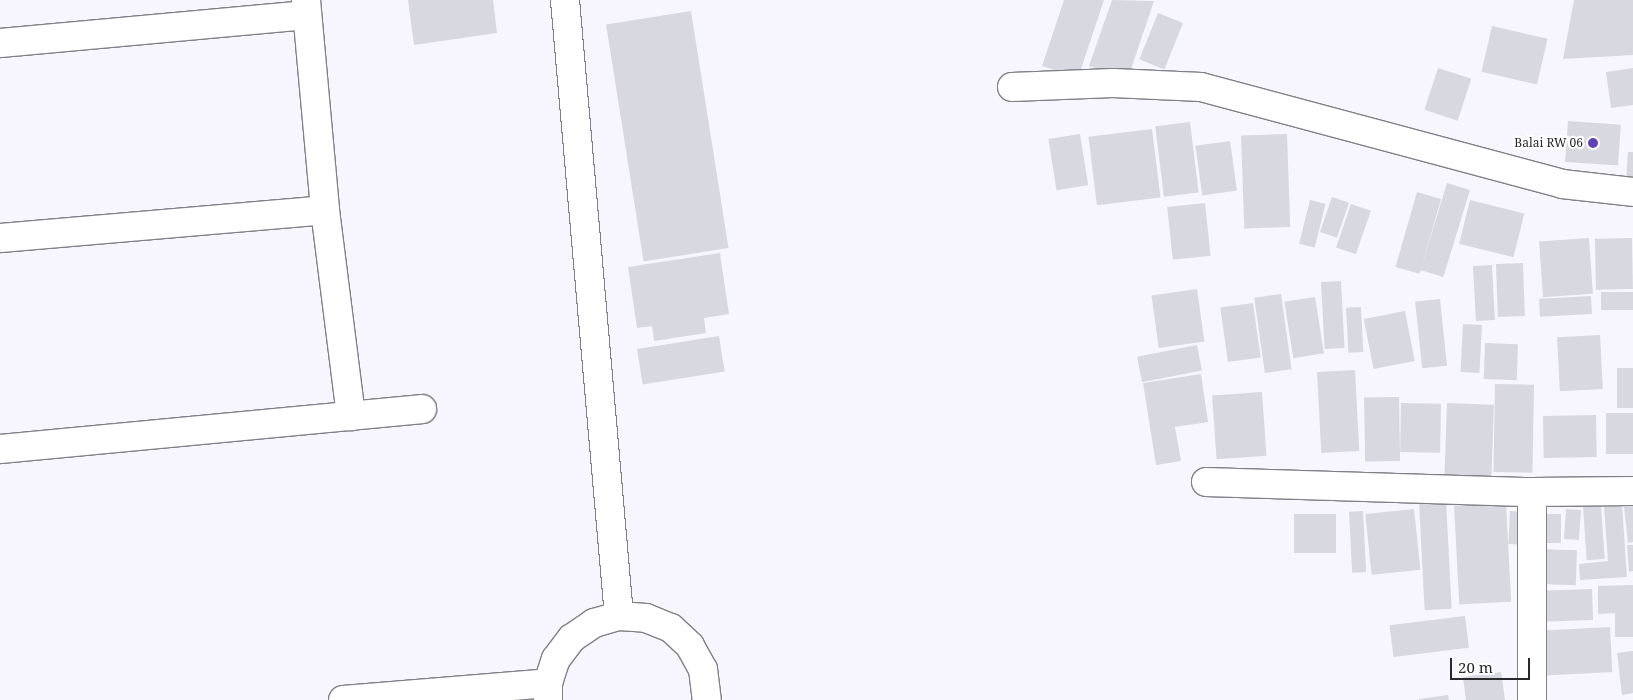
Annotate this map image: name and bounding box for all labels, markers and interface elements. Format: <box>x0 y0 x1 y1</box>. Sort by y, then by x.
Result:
place label: Balai RW 06 <box>1514 136 1583 150</box>
marker: Balai RW 06 <box>1587 137 1599 149</box>
scale bar <box>1453 648 1533 680</box>
text: 20 m <box>1458 657 1493 677</box>

